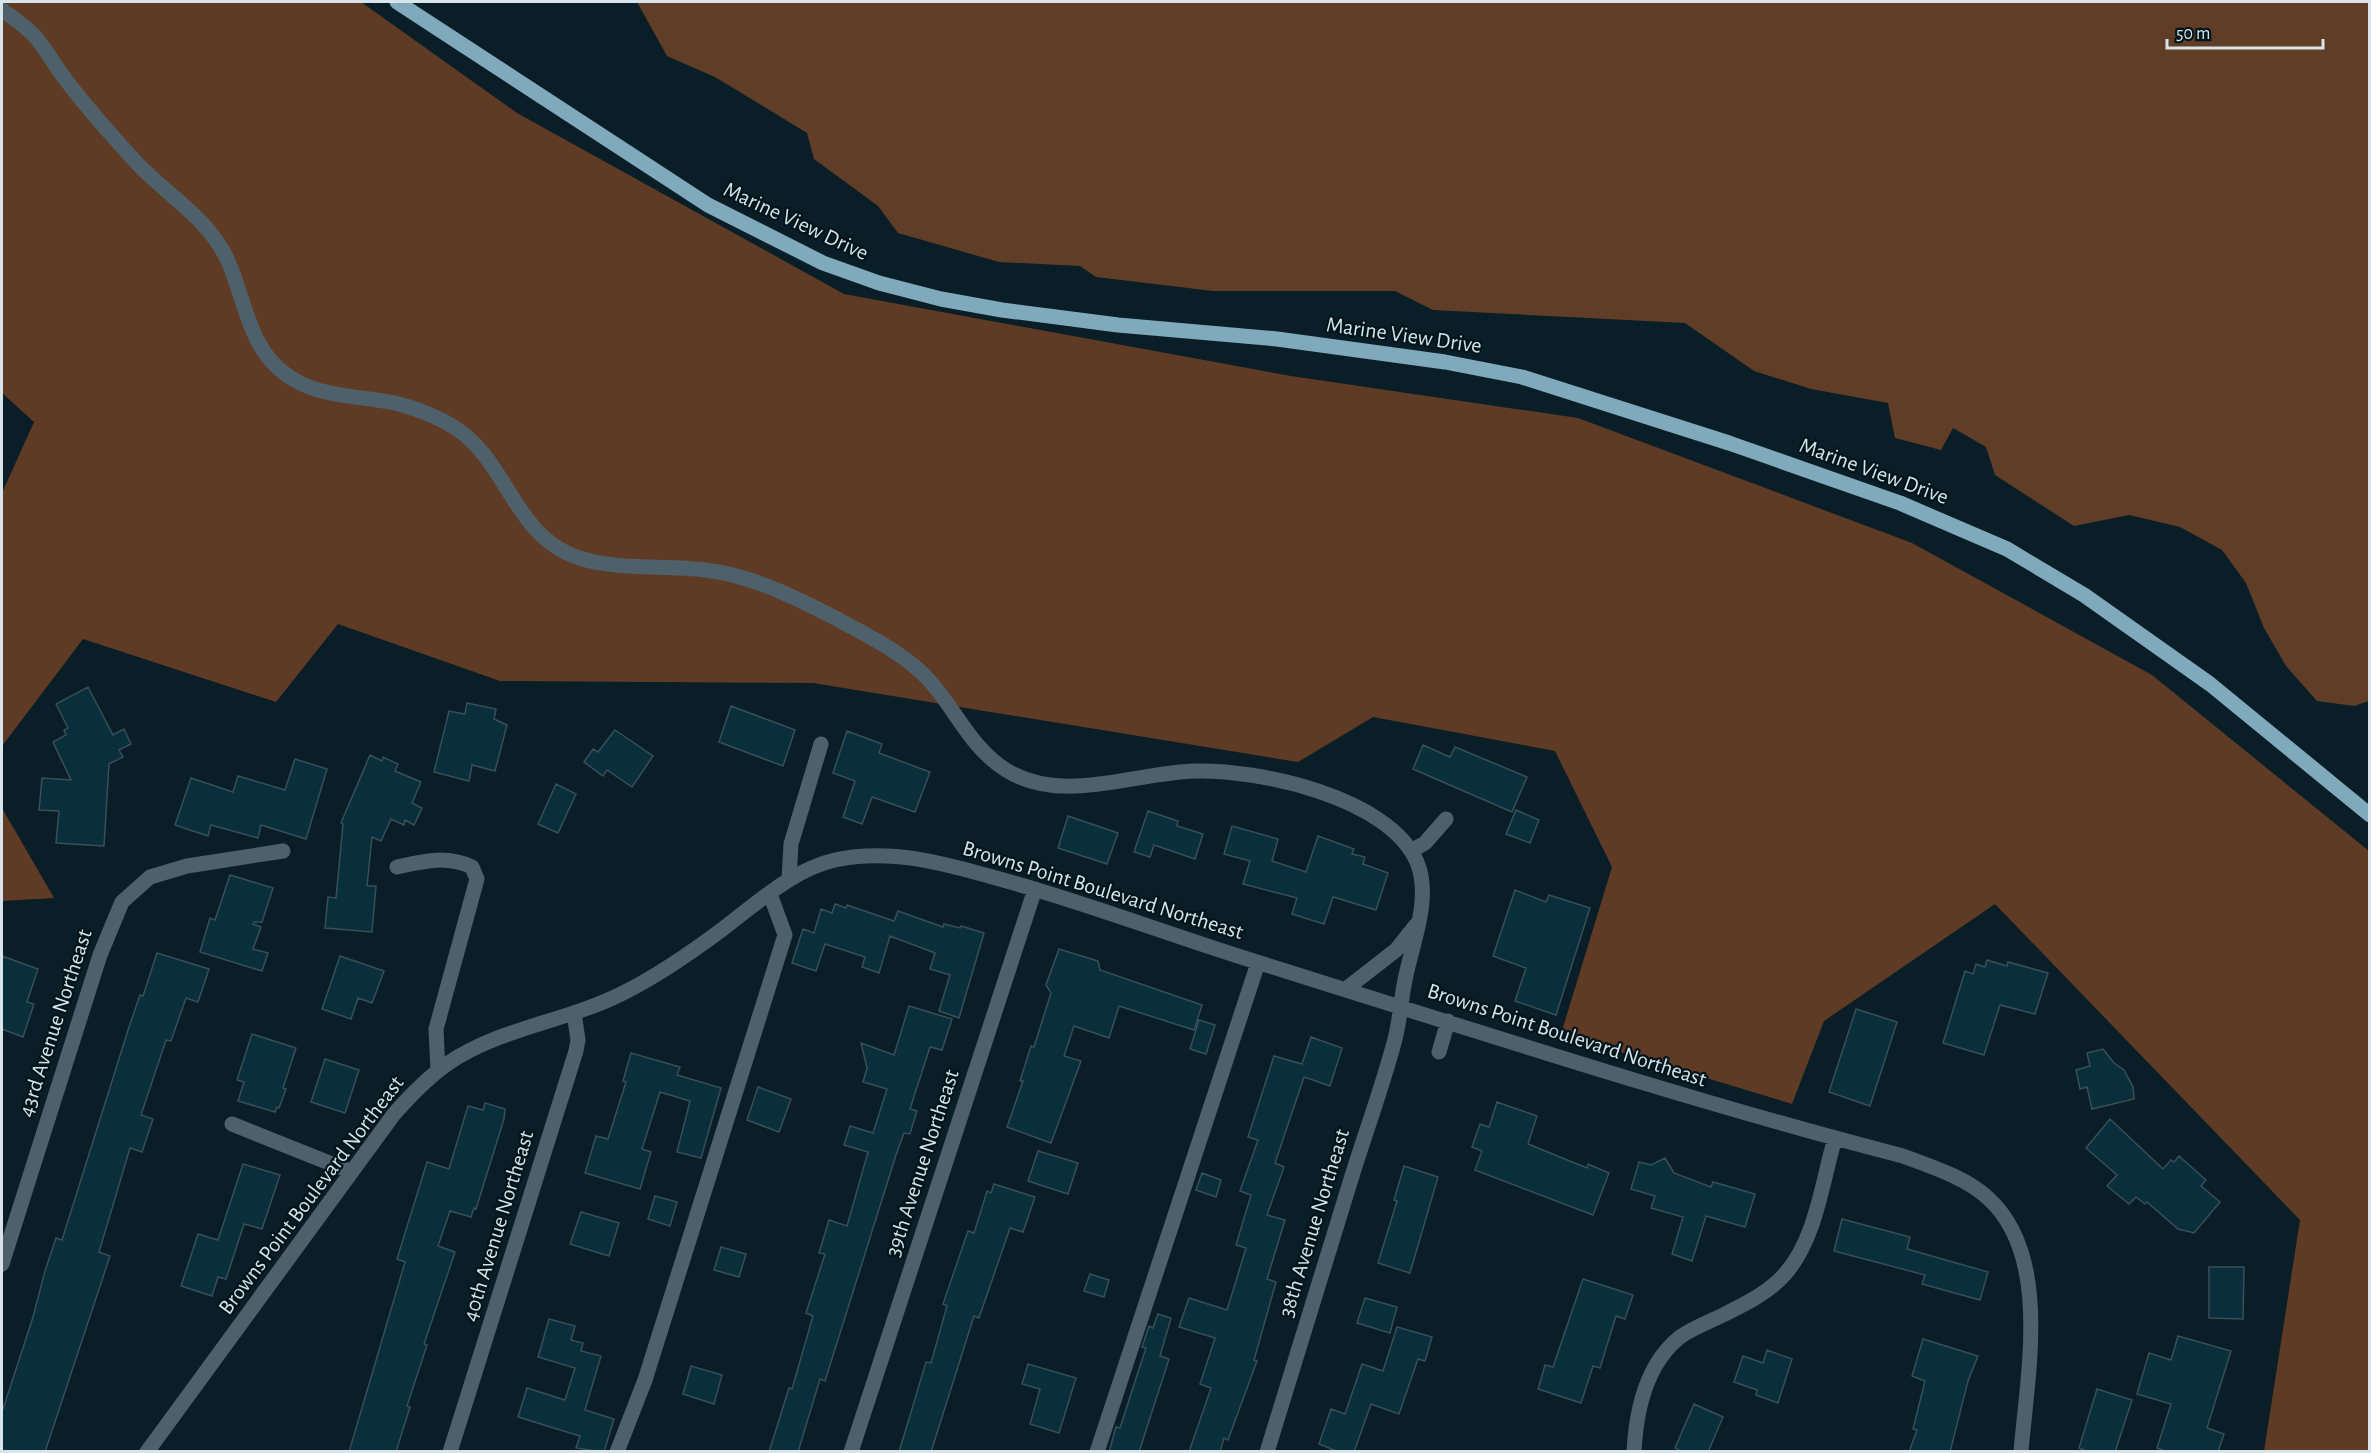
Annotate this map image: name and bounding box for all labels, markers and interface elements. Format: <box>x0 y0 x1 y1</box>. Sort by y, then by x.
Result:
scale bar <box>2167 12 2323 50</box>
text: 50 m <box>2176 25 2210 43</box>
street label: Marine View Drive <box>720 178 872 264</box>
street label: Marine View Drive <box>1325 313 1483 357</box>
street label: Marine View Drive <box>1797 434 1951 508</box>
street label: Browns Point Boulevard Northeast <box>960 837 1246 943</box>
street label: 43rd Avenue Northeast <box>14 927 96 1119</box>
street label: Browns Point Boulevard Northeast <box>1425 979 1709 1091</box>
street label: 39th Avenue Northeast <box>881 1067 963 1259</box>
street label: Browns Point Boulevard Northeast <box>214 1072 408 1318</box>
street label: 38th Avenue Northeast <box>1275 1126 1353 1320</box>
street label: 40th Avenue Northeast <box>458 1128 538 1324</box>

